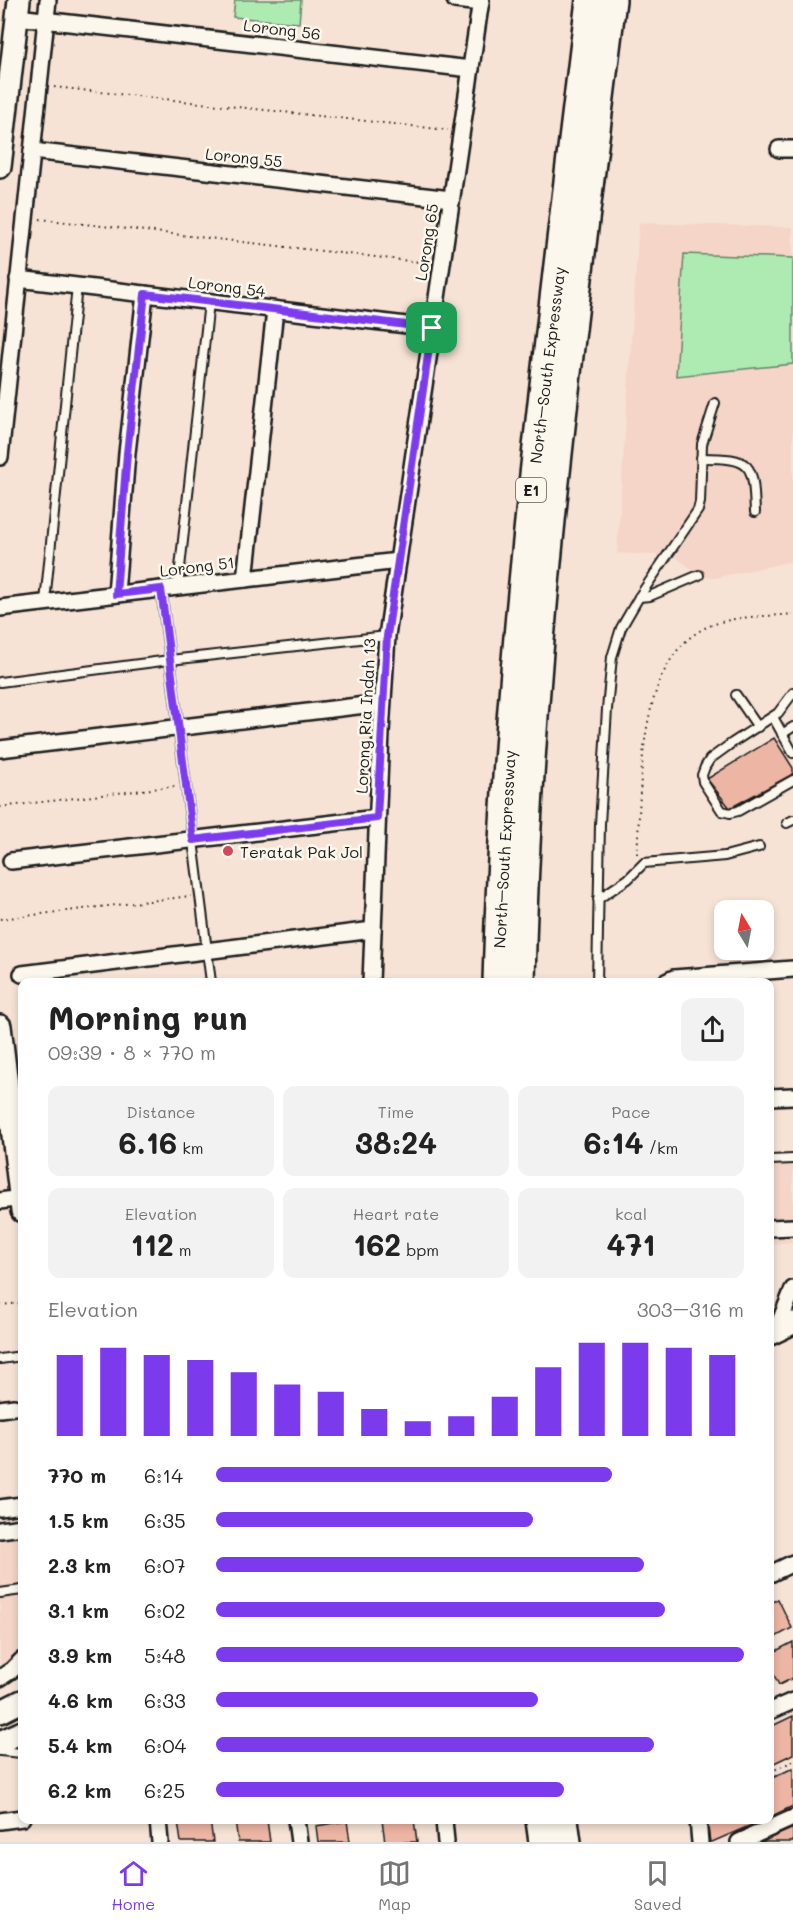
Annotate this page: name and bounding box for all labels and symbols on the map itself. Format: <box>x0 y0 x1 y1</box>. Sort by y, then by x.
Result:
street label: Lorong 56 <box>242 14 322 44</box>
street label: Lorong 55 <box>204 143 284 171</box>
street label: Lorong 65 <box>410 202 442 282</box>
street label: North–South Expressway <box>524 265 570 465</box>
street label: Lorong 54 <box>187 271 267 301</box>
pin <box>406 302 457 353</box>
road number: E1 <box>516 478 546 502</box>
street label: Lorong 51 <box>158 551 236 581</box>
street label: Lorong Ria Indah 13 <box>350 638 380 794</box>
street label: North–South Expressway <box>488 749 520 949</box>
place label: Teratak Pak Jol <box>240 841 363 862</box>
marker: Teratak Pak Jol <box>221 844 235 858</box>
north arrow <box>714 900 774 960</box>

